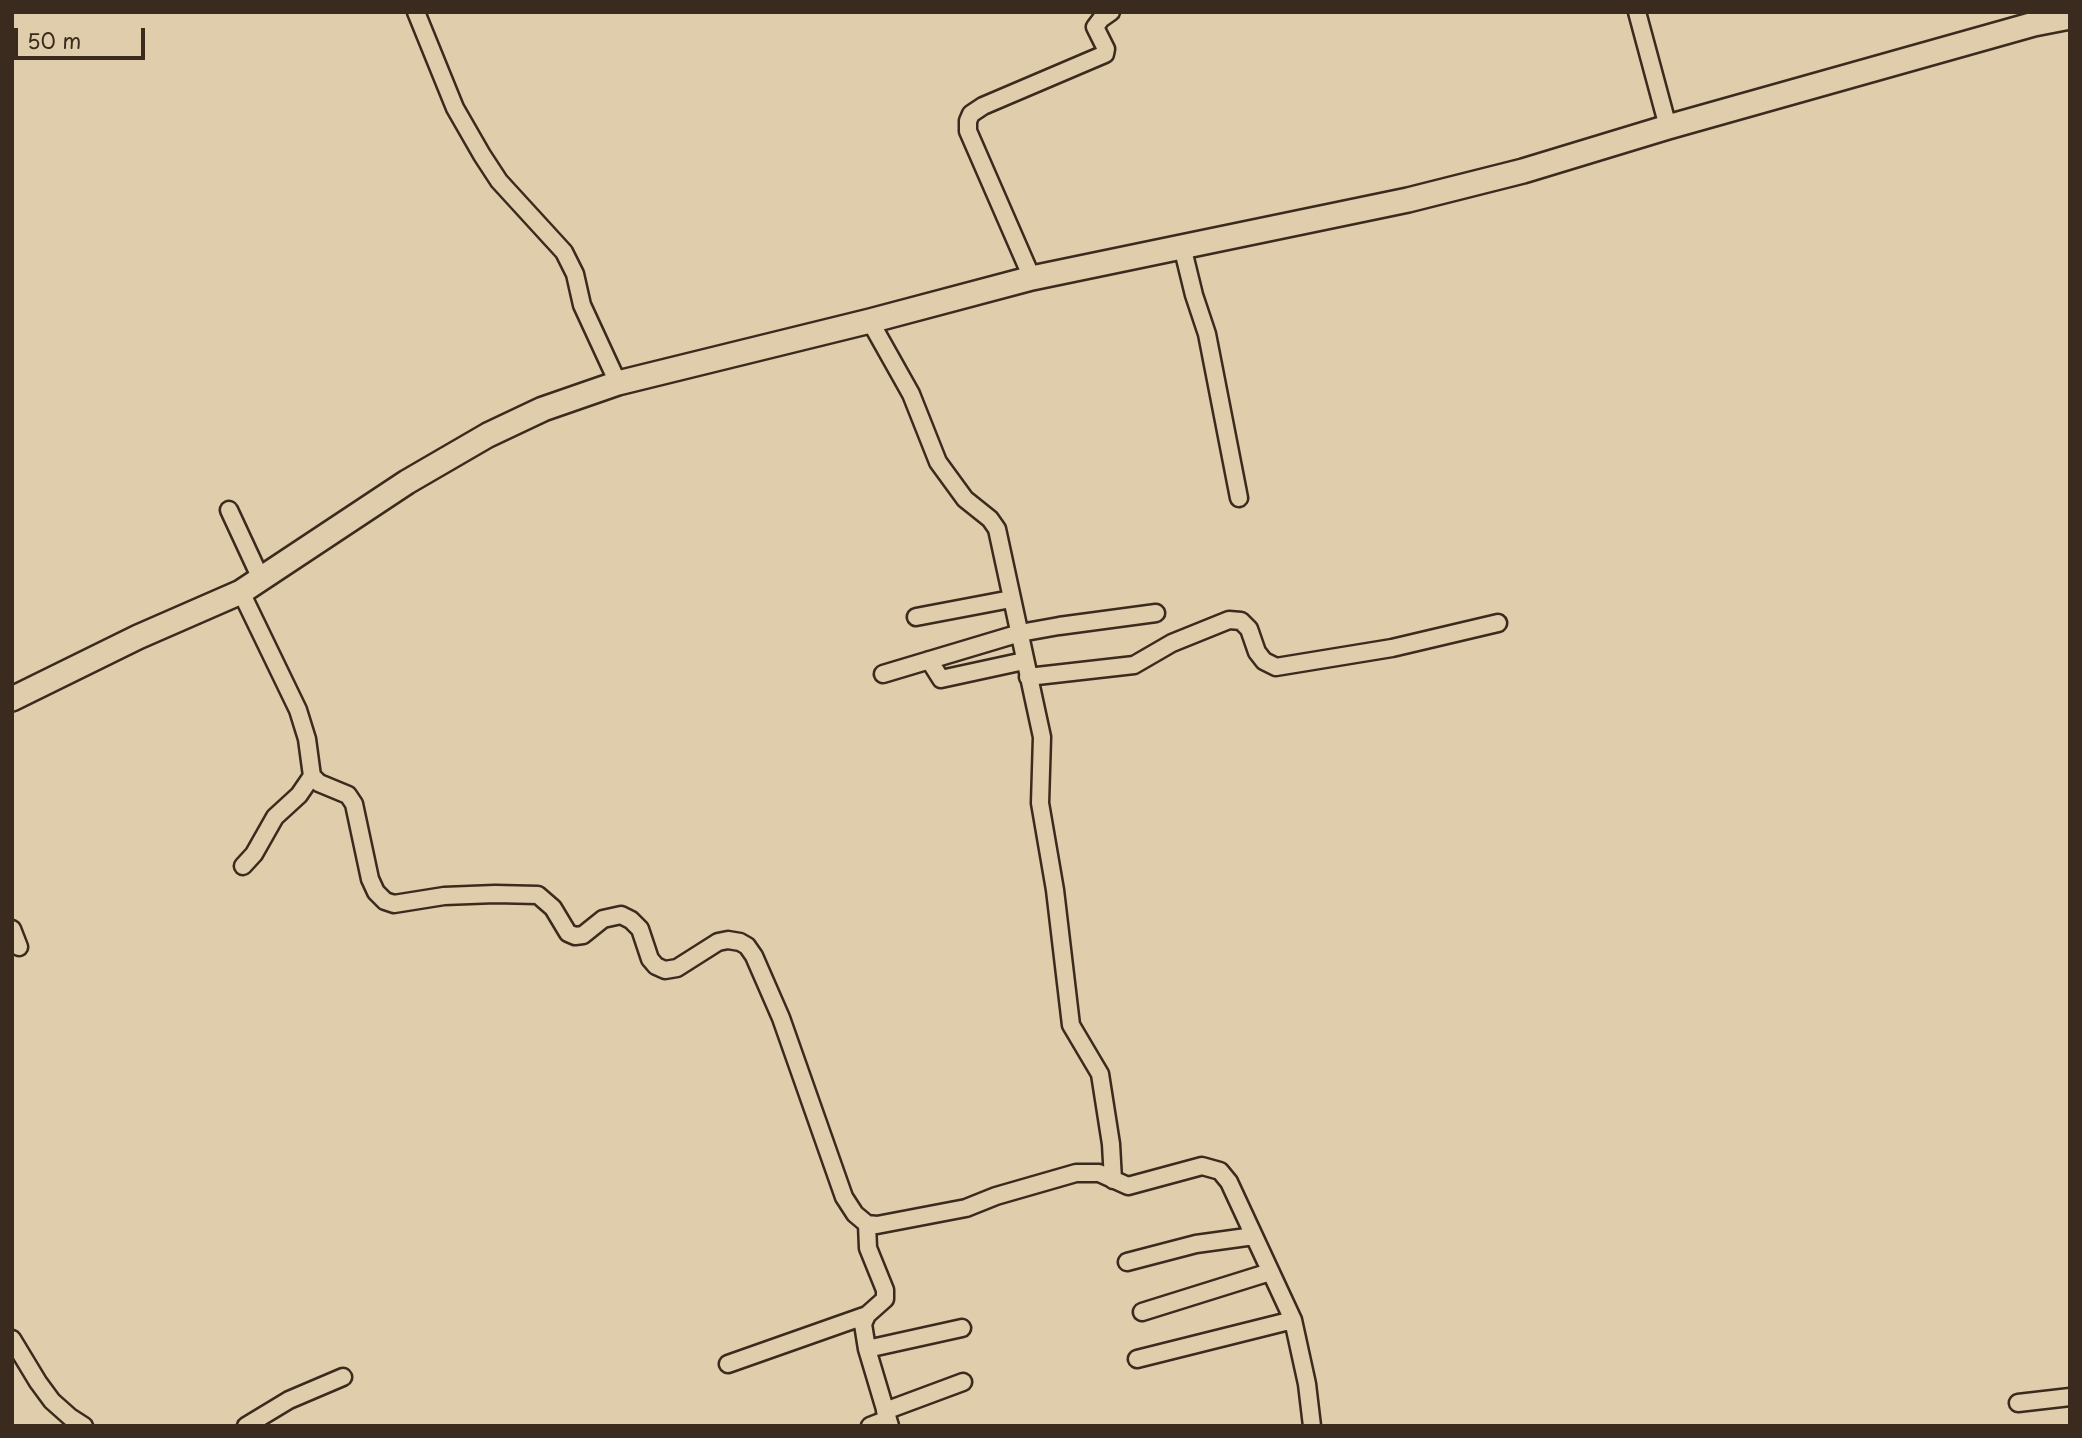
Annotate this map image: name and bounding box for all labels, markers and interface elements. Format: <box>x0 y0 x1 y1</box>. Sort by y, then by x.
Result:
scale bar <box>18 14 149 58</box>
text: 50 m <box>27 24 81 56</box>

